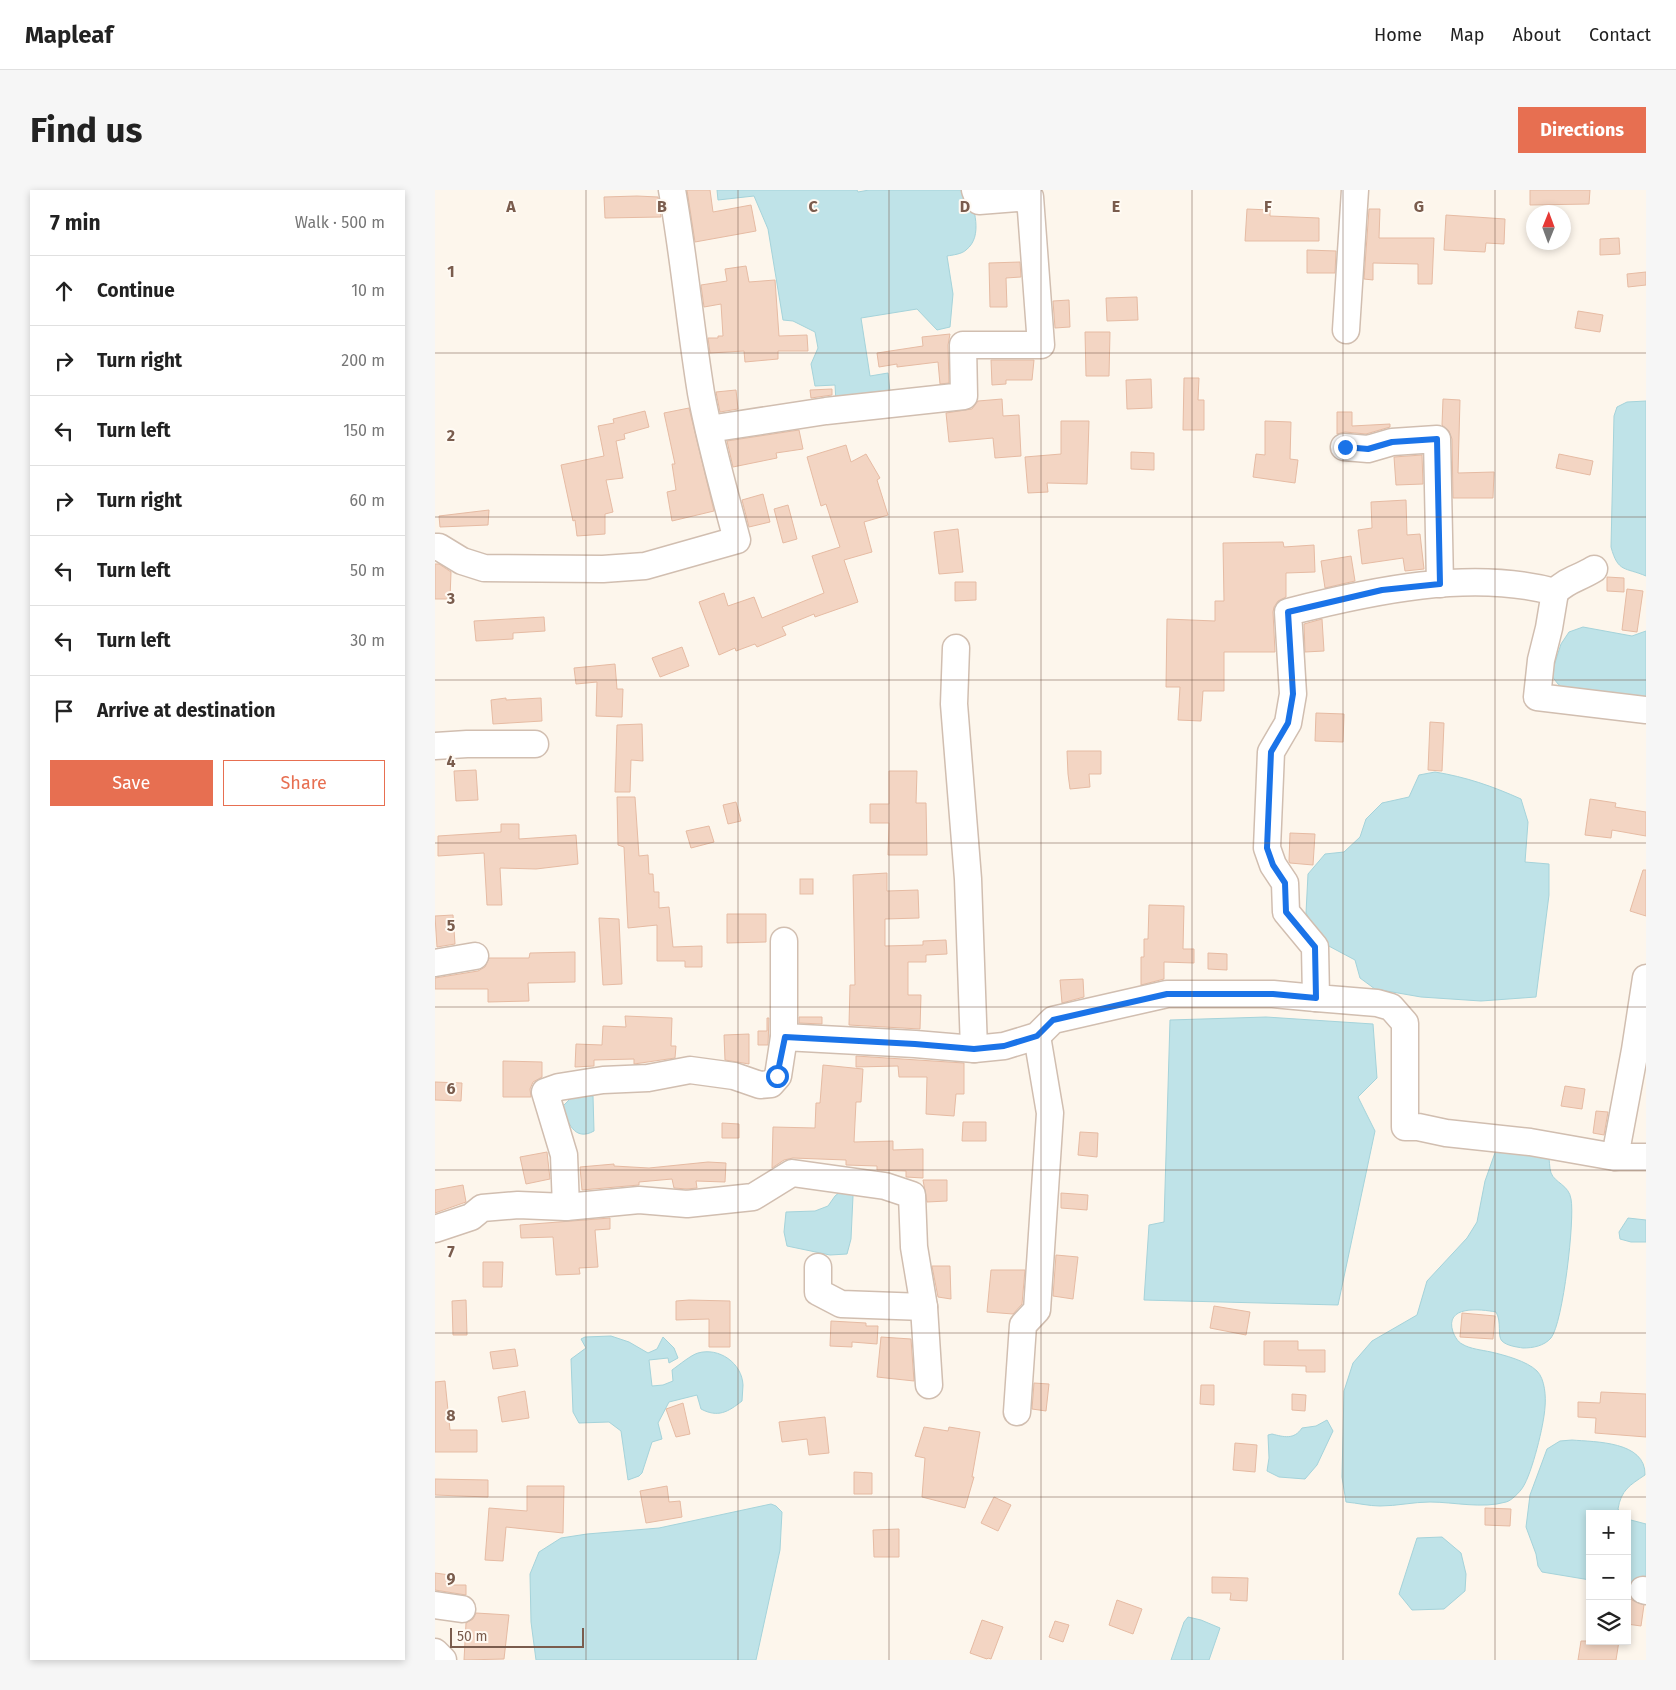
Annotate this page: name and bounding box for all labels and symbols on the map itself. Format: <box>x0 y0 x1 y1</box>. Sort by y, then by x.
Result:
text: A <box>505 197 516 216</box>
text: B <box>657 197 667 216</box>
text: C <box>808 197 818 216</box>
text: D <box>960 197 970 216</box>
text: E <box>1112 197 1120 216</box>
text: F <box>1264 197 1272 216</box>
text: G <box>1414 197 1424 216</box>
north arrow <box>1526 205 1571 250</box>
text: 1 <box>447 262 455 281</box>
text: 2 <box>447 426 455 445</box>
route end <box>1334 436 1357 459</box>
text: 3 <box>446 589 455 608</box>
text: 4 <box>446 752 456 771</box>
text: 5 <box>447 916 456 935</box>
route start <box>766 1065 789 1088</box>
text: 6 <box>446 1079 456 1098</box>
text: 7 <box>447 1242 455 1261</box>
text: 8 <box>446 1406 456 1425</box>
text: 9 <box>447 1569 456 1588</box>
scale bar <box>450 1625 584 1648</box>

